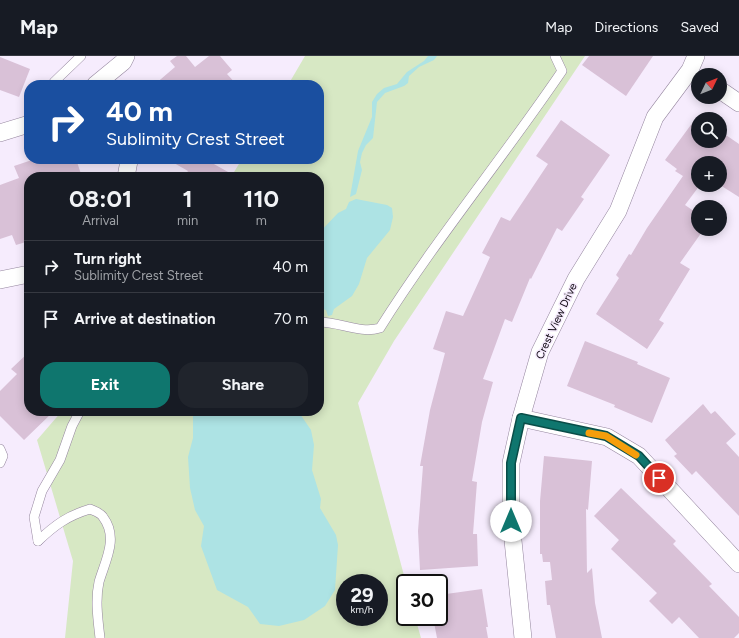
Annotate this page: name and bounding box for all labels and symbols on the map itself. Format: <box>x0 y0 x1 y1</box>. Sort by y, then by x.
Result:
north arrow <box>691 68 727 104</box>
street label: Crest View Drive <box>533 281 580 361</box>
pin <box>642 461 676 495</box>
position arrow <box>490 500 532 542</box>
speed limit sign: 30 <box>396 574 448 626</box>

